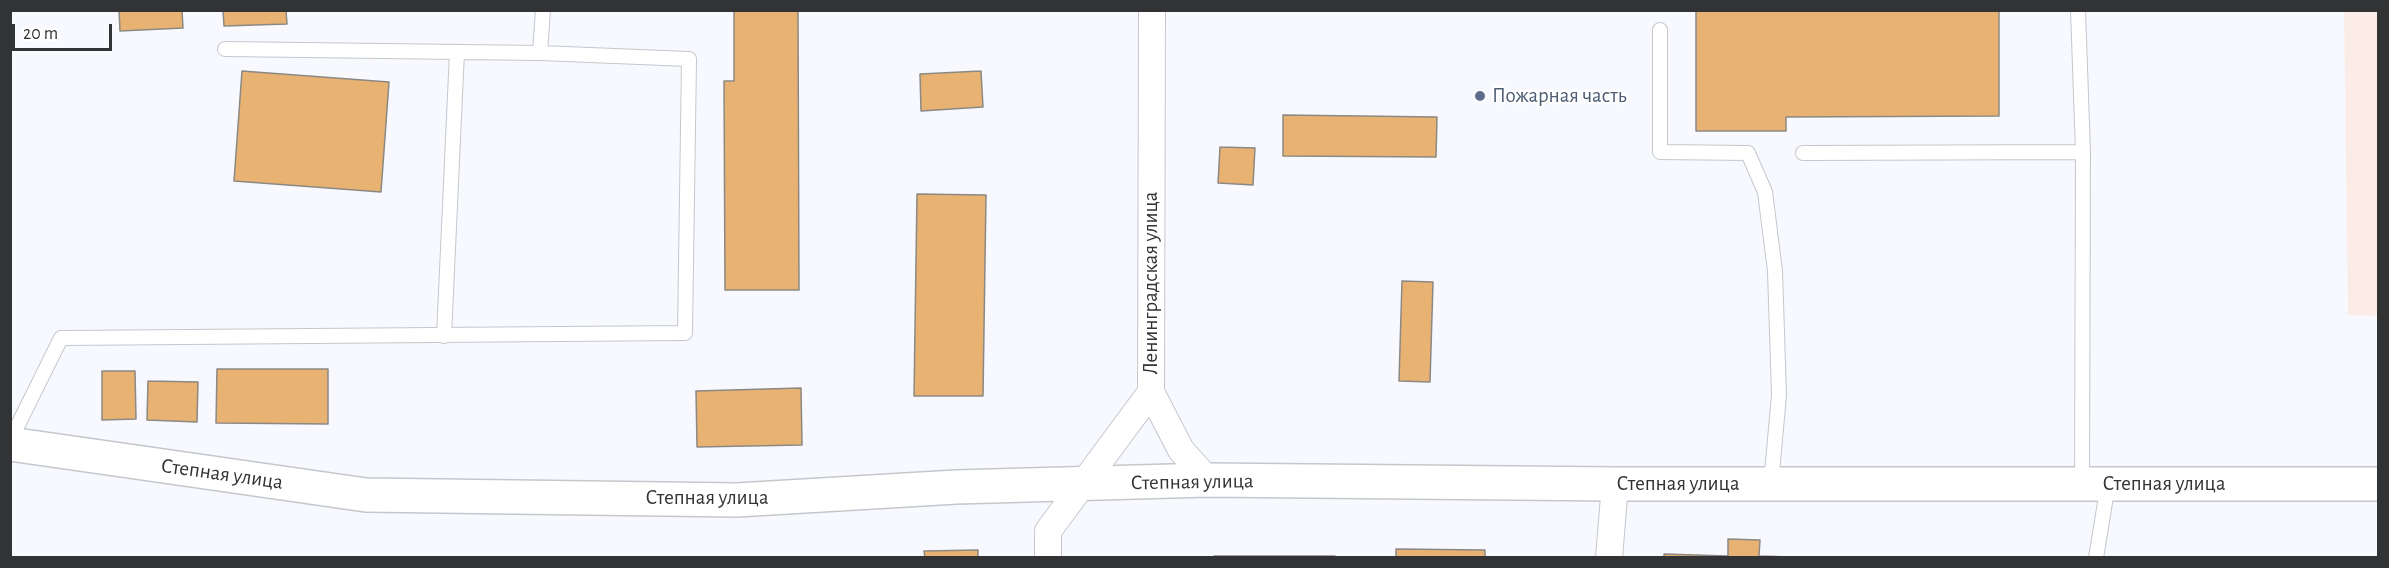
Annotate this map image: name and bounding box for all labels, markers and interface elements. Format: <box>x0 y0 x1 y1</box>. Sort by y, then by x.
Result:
scale bar <box>15 12 116 50</box>
text: 20 m <box>23 25 58 43</box>
place label: Пожарная часть <box>1492 83 1627 109</box>
marker: Пожарная часть <box>1473 89 1487 103</box>
street label: Ленинградская улица <box>1138 192 1164 374</box>
street label: Степная улица <box>159 453 285 495</box>
street label: Степная улица <box>1130 468 1254 496</box>
street label: Степная улица <box>1617 471 1739 497</box>
street label: Степная улица <box>2103 471 2225 497</box>
street label: Степная улица <box>646 485 768 511</box>

